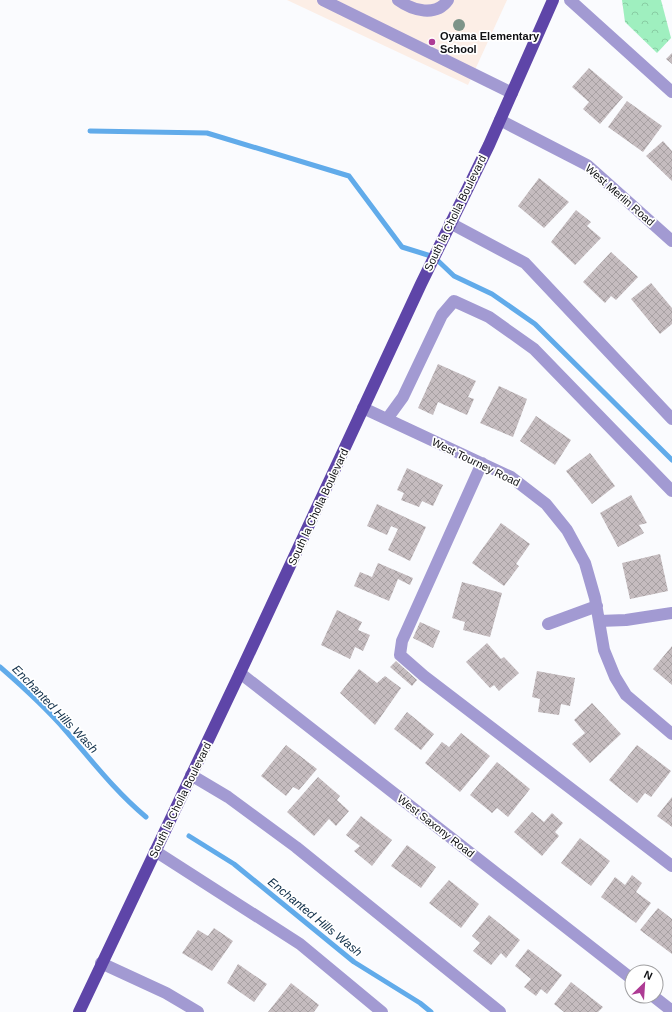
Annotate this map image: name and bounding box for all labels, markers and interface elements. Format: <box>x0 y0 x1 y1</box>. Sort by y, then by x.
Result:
place label: Oyama Elementary School <box>440 30 540 55</box>
marker: Oyama Elementary School <box>427 37 437 47</box>
street label: South la Cholla Boulevard <box>422 153 488 273</box>
street label: West Merlin Road <box>583 162 657 228</box>
street label: West Tourney Road <box>430 436 522 488</box>
street label: South la Cholla Boulevard <box>286 447 350 567</box>
water label: Enchanted Hills Wash <box>9 662 101 756</box>
street label: South la Cholla Boulevard <box>147 740 213 860</box>
street label: West Saxony Road <box>395 792 477 860</box>
water label: Enchanted Hills Wash <box>265 875 365 960</box>
north arrow <box>624 964 664 1004</box>
text: N <box>642 968 654 982</box>

